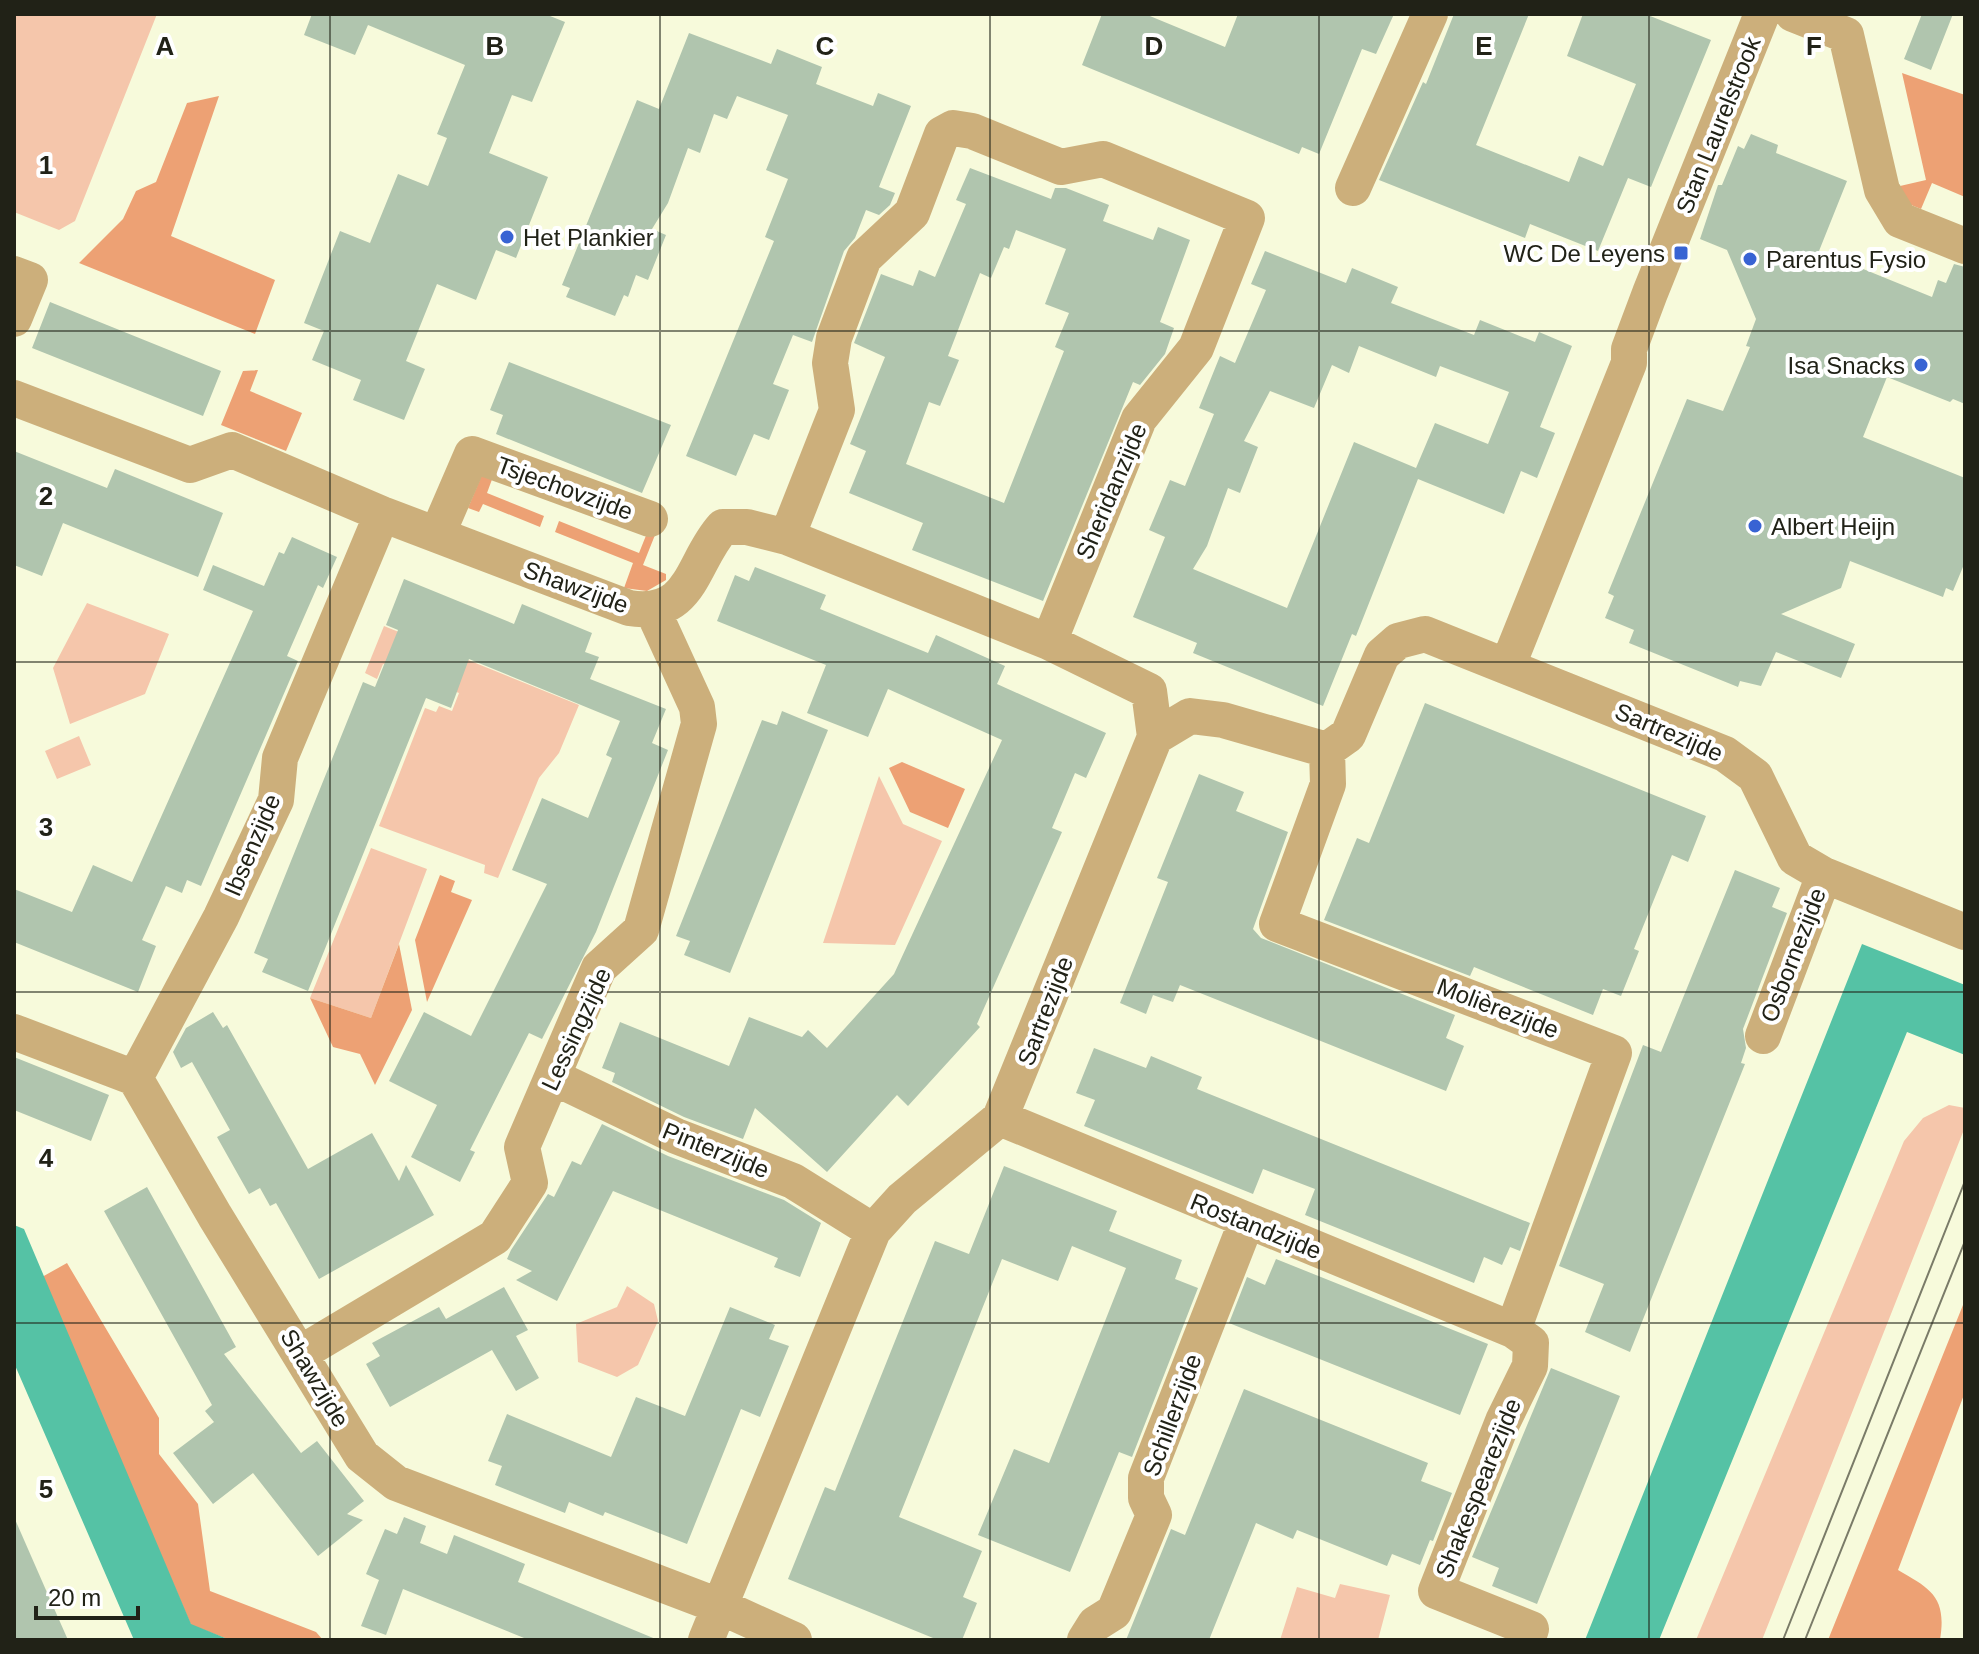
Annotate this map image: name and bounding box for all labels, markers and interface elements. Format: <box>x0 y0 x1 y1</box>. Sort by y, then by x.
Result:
text: A <box>156 31 175 61</box>
text: B <box>486 31 504 61</box>
text: C <box>816 31 835 61</box>
text: D <box>1145 31 1163 61</box>
text: E <box>1475 31 1493 61</box>
text: F <box>1806 31 1822 61</box>
street label: Stan Laurelstrook <box>1670 32 1766 217</box>
text: 1 <box>39 150 53 180</box>
place label: Het Plankier <box>523 224 654 251</box>
marker: Het Plankier <box>498 228 516 246</box>
place label: WC De Leyens <box>1504 240 1665 267</box>
marker: WC De Leyens <box>1672 244 1690 262</box>
place label: Parentus Fysio <box>1766 246 1926 273</box>
marker: Parentus Fysio <box>1741 250 1759 268</box>
place label: Isa Snacks <box>1788 352 1905 379</box>
marker: Isa Snacks <box>1912 356 1930 374</box>
street label: Sheridanzijde <box>1070 419 1152 563</box>
street label: Tsjechovzijde <box>493 451 637 525</box>
text: 2 <box>39 481 53 511</box>
place label: Albert Heijn <box>1771 513 1895 540</box>
marker: Albert Heijn <box>1746 517 1764 535</box>
street label: Shawzijde <box>520 556 632 618</box>
street label: Sartrezijde <box>1611 697 1727 767</box>
street label: Ibsenzijde <box>218 790 286 900</box>
text: 3 <box>39 812 53 842</box>
street label: Osbornezijde <box>1755 884 1831 1026</box>
street label: Sartrezijde <box>1012 953 1078 1069</box>
street label: Lessingzijde <box>536 963 616 1095</box>
street label: Molièrezijde <box>1433 972 1563 1044</box>
street label: Pinterzijde <box>659 1116 773 1184</box>
text: 4 <box>39 1143 54 1173</box>
street label: Rostandzijde <box>1187 1187 1325 1265</box>
street label: Shawzijde <box>275 1324 355 1432</box>
street label: Schillerzijde <box>1137 1350 1207 1480</box>
street label: Shakespearezijde <box>1430 1394 1526 1582</box>
text: 5 <box>39 1474 53 1504</box>
scale bar <box>36 1570 138 1620</box>
text: 20 m <box>48 1584 101 1611</box>

